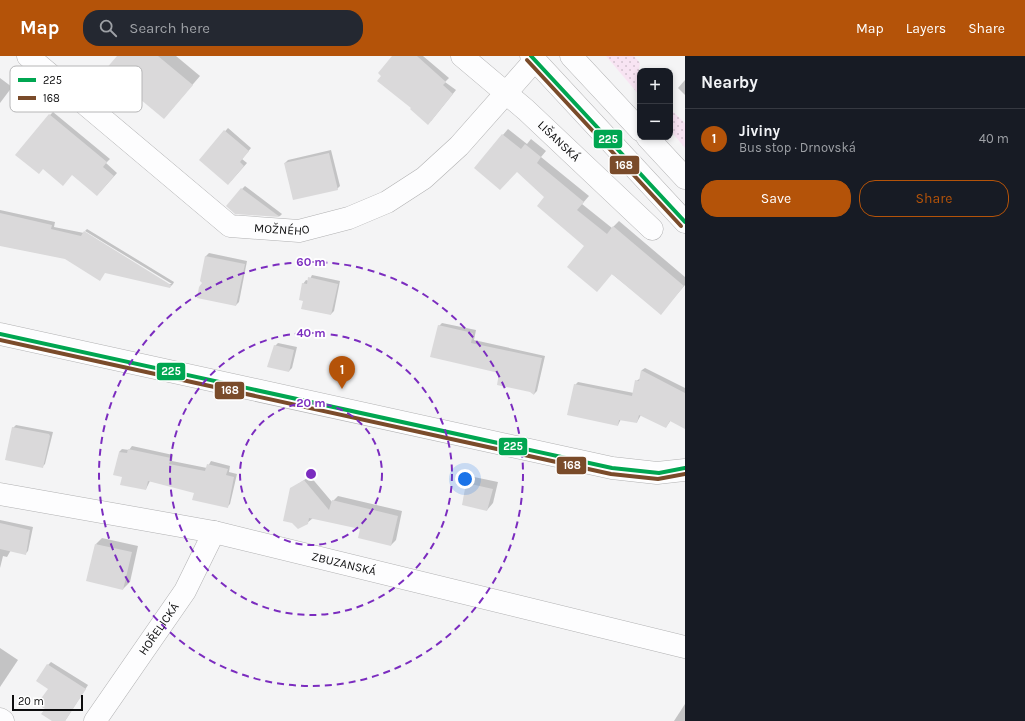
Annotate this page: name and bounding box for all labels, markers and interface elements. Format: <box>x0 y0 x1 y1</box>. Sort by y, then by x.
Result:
search box <box>83 10 363 46</box>
text: Map <box>20 17 59 39</box>
icon: search <box>97 17 119 39</box>
text: Search here <box>129 19 210 37</box>
text: Map <box>856 20 884 37</box>
text: Layers <box>906 20 946 37</box>
text: Share <box>968 20 1005 37</box>
legend <box>10 66 142 112</box>
map controls <box>637 68 673 140</box>
button: + <box>637 68 673 104</box>
text: Nearby <box>701 72 758 92</box>
text: 225 <box>43 74 62 87</box>
text: 168 <box>43 92 60 105</box>
button: − <box>637 104 673 140</box>
street label: LIŠANSKÁ <box>535 118 584 164</box>
text: Jiviny <box>739 122 780 140</box>
line badge: 225 <box>593 129 623 149</box>
text: 1 <box>712 131 716 146</box>
text: 40 m <box>979 131 1009 146</box>
text: 225 <box>598 133 618 146</box>
text: Bus stop · Drnovská <box>739 140 856 155</box>
line badge: 168 <box>609 155 640 175</box>
text: 168 <box>615 159 633 172</box>
button: Save <box>701 180 851 217</box>
button: Share <box>859 180 1009 217</box>
street label: MOŽNÉHO <box>254 221 311 238</box>
text: 60 m <box>296 255 326 269</box>
text: 40 m <box>296 326 326 340</box>
pin: 1 <box>329 356 355 389</box>
line badge: 225 <box>156 362 186 381</box>
text: 225 <box>161 365 181 378</box>
line badge: 168 <box>214 381 245 400</box>
text: 168 <box>221 384 239 397</box>
text: 20 m <box>296 396 326 410</box>
line badge: 225 <box>498 437 528 456</box>
text: 225 <box>503 440 523 453</box>
line badge: 168 <box>556 456 587 475</box>
text: 168 <box>563 459 581 472</box>
centre of rings <box>304 467 318 481</box>
your location <box>455 469 475 489</box>
street label: ZBUZANSKÁ <box>310 549 378 578</box>
street label: HOŘELICKÁ <box>136 599 182 658</box>
scale bar <box>12 693 83 712</box>
text: 20 m <box>18 695 44 708</box>

